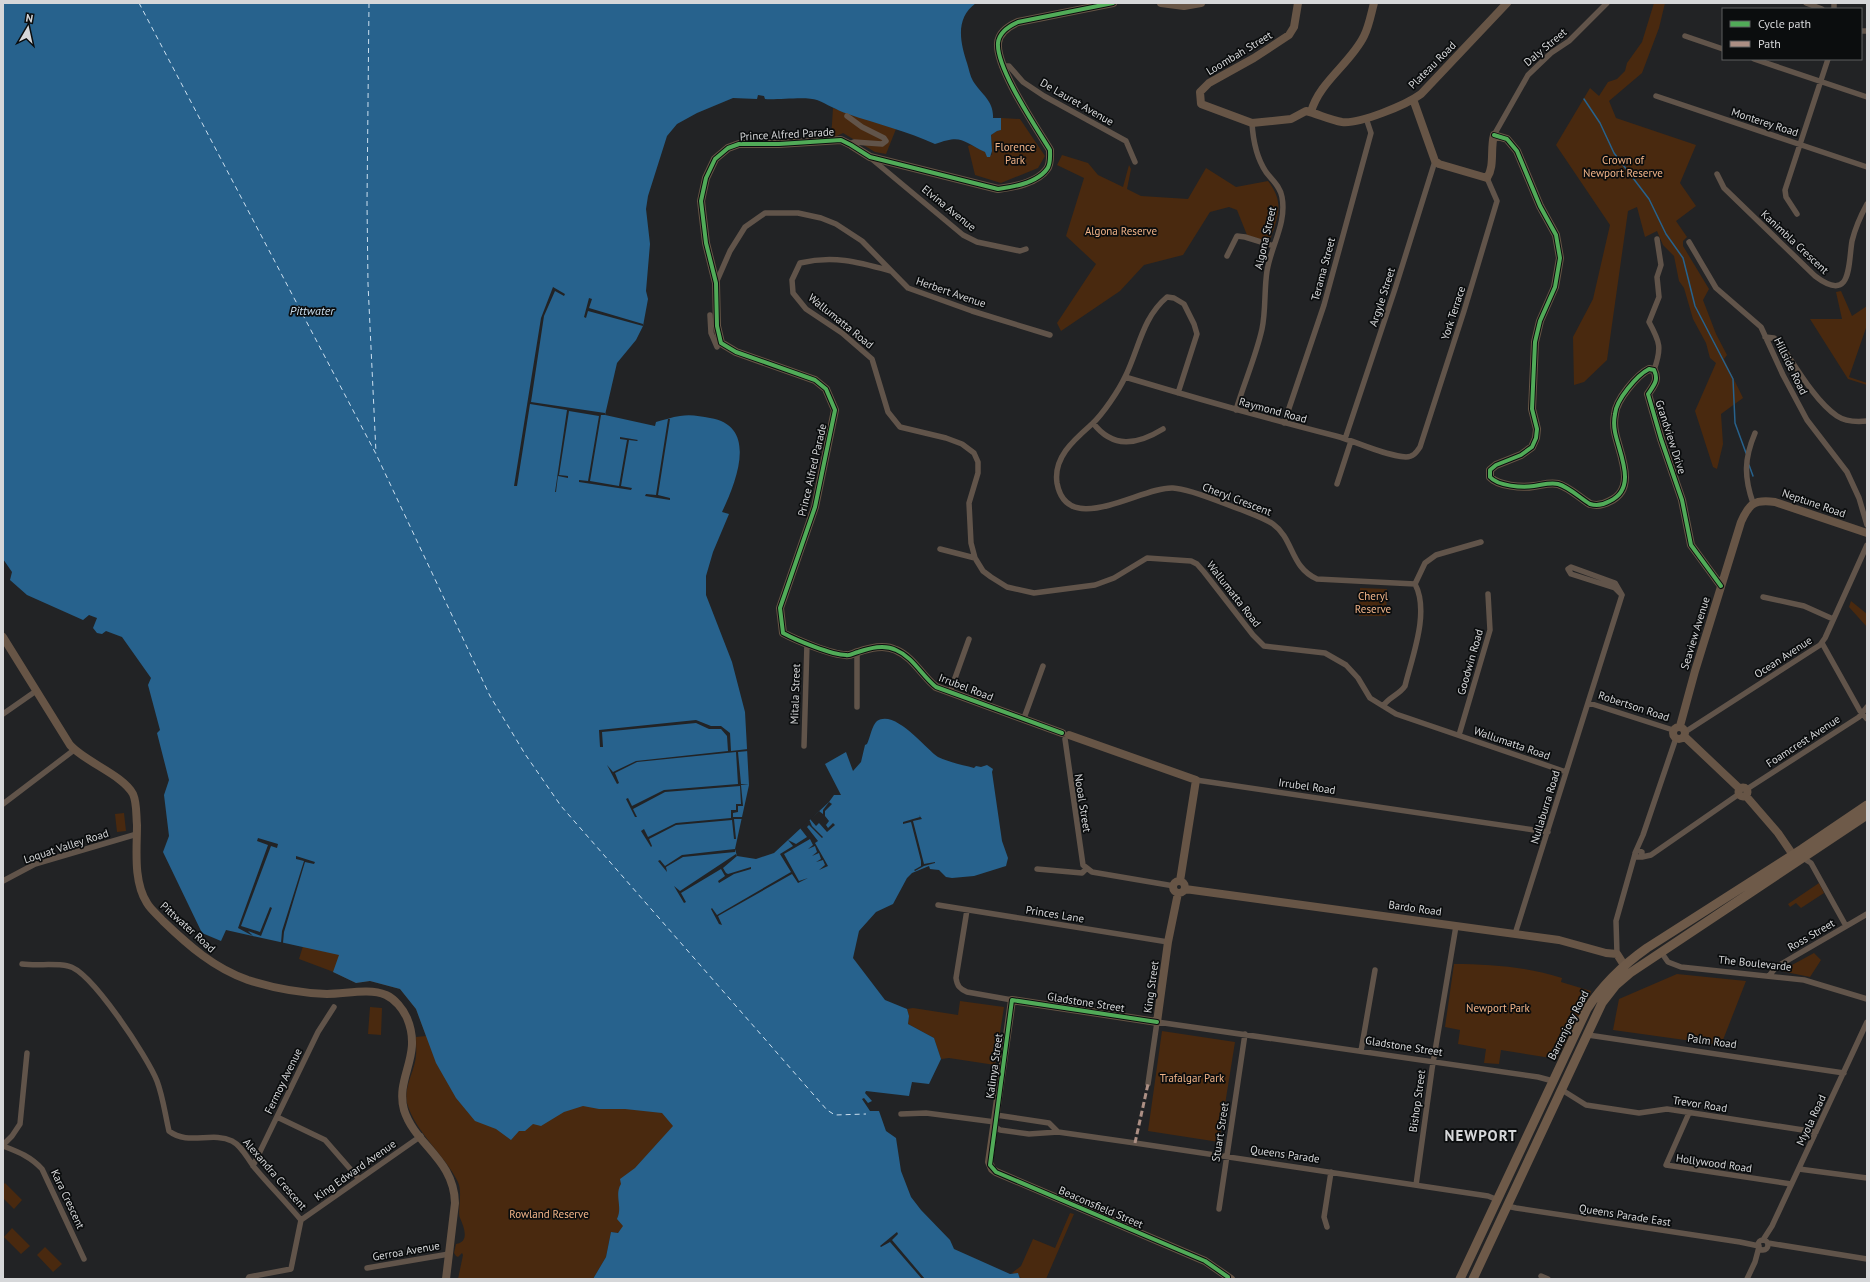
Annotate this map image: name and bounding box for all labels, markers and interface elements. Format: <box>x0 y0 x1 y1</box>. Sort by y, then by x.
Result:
north arrow <box>8 8 48 48</box>
legend <box>1722 8 1862 60</box>
text: N <box>25 11 34 26</box>
text: Cycle path <box>1758 16 1811 31</box>
street label: Daly Street <box>1521 25 1569 69</box>
street label: Loombah Street <box>1204 28 1275 78</box>
text: Path <box>1758 36 1781 51</box>
street label: Plateau Road <box>1405 38 1459 92</box>
street label: De Lauret Avenue <box>1038 75 1117 129</box>
street label: Monterey Road <box>1730 105 1800 139</box>
street label: Prince Alfred Parade <box>739 125 835 143</box>
park label: Florence Park <box>995 140 1036 167</box>
park label: Crown of Newport Reserve <box>1583 153 1663 180</box>
street label: Elvina Avenue <box>919 182 979 234</box>
street label: Algona Street <box>1251 205 1279 271</box>
street label: Kanimbla Crescent <box>1758 207 1832 277</box>
park label: Algona Reserve <box>1085 224 1158 238</box>
street label: Terama Street <box>1308 236 1338 302</box>
street label: Argyle Street <box>1366 266 1398 328</box>
street label: Herbert Avenue <box>914 273 988 311</box>
street label: York Terrace <box>1438 284 1468 342</box>
street label: Wallumatta Road <box>806 290 877 352</box>
water label: Pittwater <box>290 303 335 318</box>
street label: Hillside Road <box>1771 335 1811 397</box>
street label: Raymond Road <box>1237 394 1309 426</box>
street label: Grandview Drive <box>1652 398 1690 476</box>
street label: Prince Alfred Parade <box>795 422 830 518</box>
street label: Cheryl Crescent <box>1200 479 1274 519</box>
street label: Neptune Road <box>1780 486 1848 520</box>
street label: Wallumatta Road <box>1204 558 1264 630</box>
park label: Cheryl Reserve <box>1355 589 1392 616</box>
street label: Seaview Avenue <box>1677 595 1713 671</box>
street label: Goodwin Road <box>1454 627 1486 696</box>
street label: Ocean Avenue <box>1751 633 1815 681</box>
street label: Mitala Street <box>787 663 803 724</box>
street label: Irrubel Road <box>937 670 995 704</box>
street label: Robertson Road <box>1597 688 1671 724</box>
street label: Foamcrest Avenue <box>1763 712 1843 770</box>
street label: Wallumatta Road <box>1472 723 1552 763</box>
street label: Nullaburra Road <box>1527 768 1563 846</box>
street label: Nooal Street <box>1071 773 1095 833</box>
street label: Irrubel Road <box>1278 775 1337 797</box>
street label: Loquat Valley Road <box>22 826 110 866</box>
street label: Bardo Road <box>1387 897 1443 919</box>
street label: Pittwater Road <box>158 899 218 955</box>
street label: Princes Lane <box>1025 902 1086 926</box>
street label: Ross Street <box>1785 916 1837 954</box>
street label: The Boulevarde <box>1718 952 1793 974</box>
street label: King Street <box>1140 960 1162 1014</box>
street label: Barrenjoey Road <box>1544 988 1592 1062</box>
street label: Gladstone Street <box>1046 989 1126 1015</box>
park label: Newport Park <box>1466 1001 1531 1015</box>
street label: Palm Road <box>1686 1031 1738 1051</box>
street label: Kalinya Street <box>982 1032 1006 1099</box>
street label: Gladstone Street <box>1364 1033 1444 1059</box>
street label: Fermoy Avenue <box>261 1045 305 1116</box>
street label: Bishop Street <box>1406 1069 1428 1133</box>
park label: Trafalgar Park <box>1160 1071 1225 1085</box>
street label: Myola Road <box>1793 1092 1829 1148</box>
street label: Trevor Road <box>1672 1093 1728 1115</box>
street label: Stuart Street <box>1208 1101 1232 1163</box>
district label: NEWPORT <box>1445 1126 1517 1145</box>
street label: Alexandra Crescent <box>240 1135 310 1213</box>
street label: King Edward Avenue <box>311 1136 399 1203</box>
street label: Queens Parade <box>1249 1142 1321 1166</box>
street label: Hollywood Road <box>1675 1151 1753 1175</box>
street label: Kara Crescent <box>48 1167 88 1231</box>
street label: Beaconsfield Street <box>1057 1183 1146 1231</box>
street label: Queens Parade East <box>1578 1201 1672 1229</box>
park label: Rowland Reserve <box>509 1207 589 1221</box>
street label: Gerroa Avenue <box>371 1238 441 1264</box>

